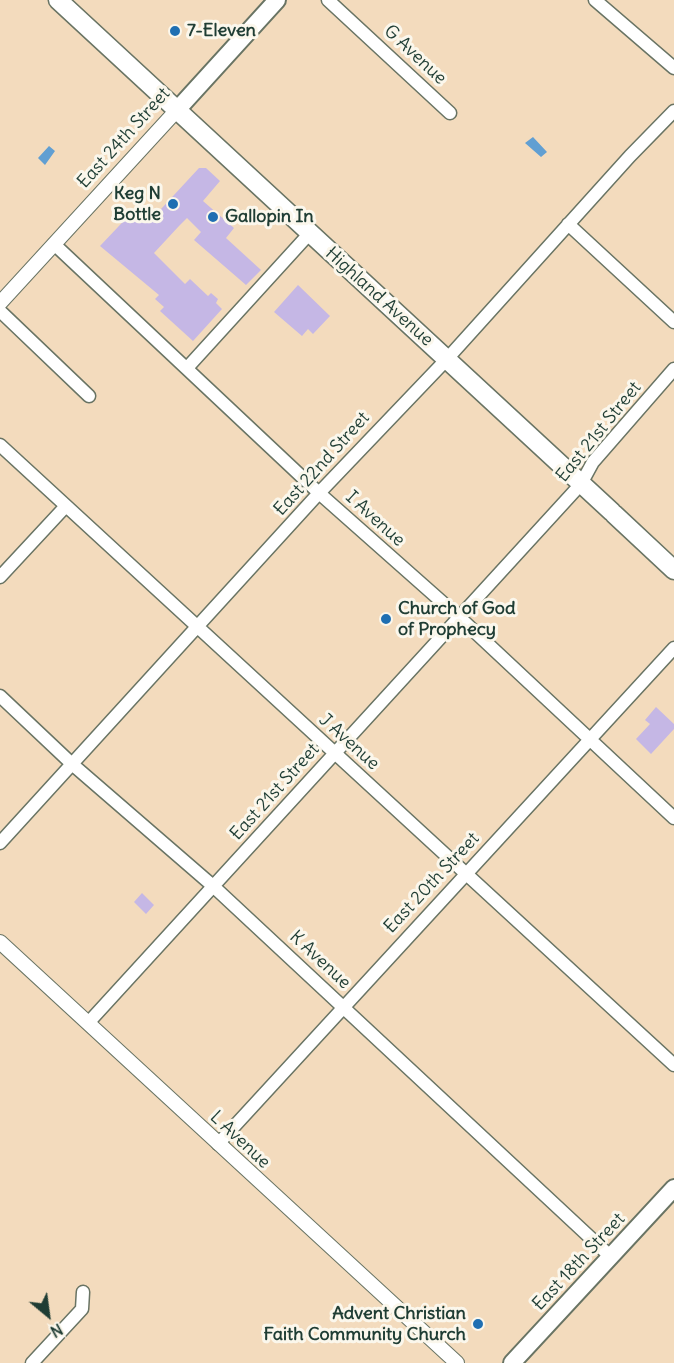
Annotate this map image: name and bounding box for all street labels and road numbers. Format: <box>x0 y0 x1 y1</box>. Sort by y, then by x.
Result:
street label: G Avenue <box>379 21 451 89</box>
street label: East 24th Street <box>73 83 175 193</box>
street label: Highland Avenue <box>321 243 437 351</box>
street label: East 21st Street <box>552 378 646 486</box>
street label: East 22nd Street <box>270 408 374 520</box>
street label: I Avenue <box>341 487 409 551</box>
street label: J Avenue <box>314 709 384 775</box>
street label: East 21st Street <box>226 739 324 845</box>
street label: East 20th Street <box>380 828 484 938</box>
street label: K Avenue <box>285 926 355 994</box>
street label: L Avenue <box>205 1107 275 1173</box>
street label: East 18th Street <box>528 1209 630 1315</box>

